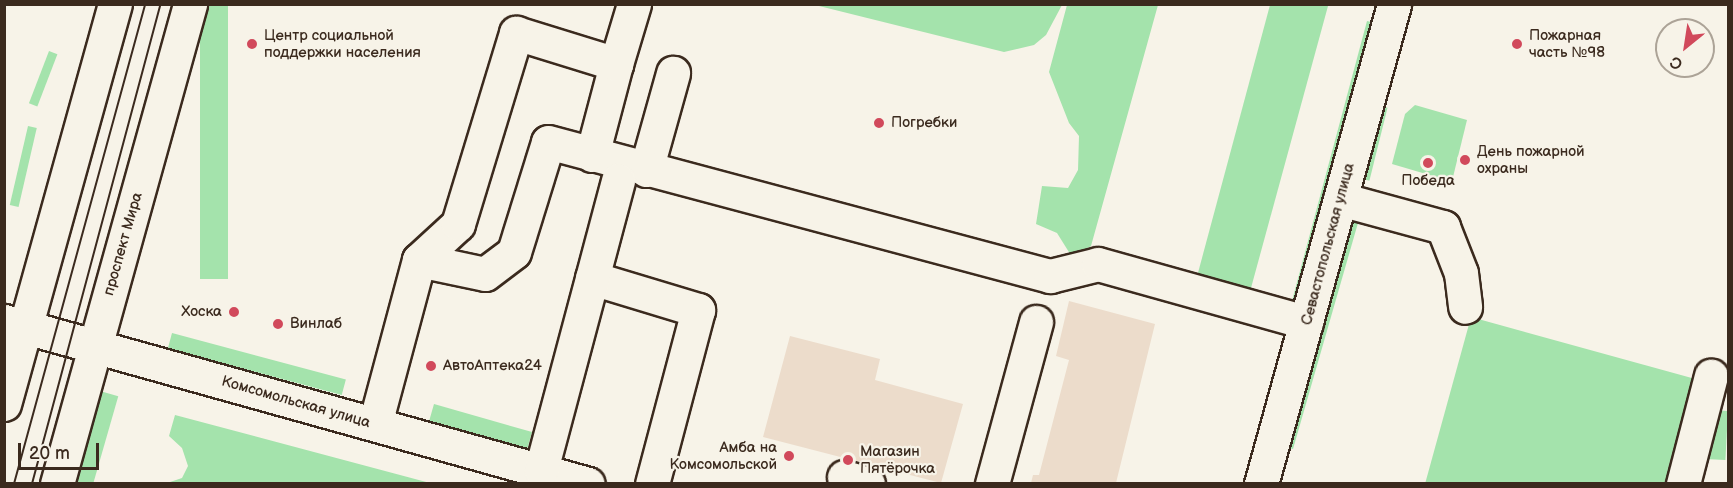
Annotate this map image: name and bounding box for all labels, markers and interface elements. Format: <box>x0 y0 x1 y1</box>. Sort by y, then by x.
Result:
north arrow <box>1655 18 1715 78</box>
place label: Центр социальной поддержки населения <box>264 26 421 61</box>
place label: Пожарная часть №98 <box>1529 26 1605 61</box>
marker: Центр социальной поддержки населения <box>245 37 259 51</box>
marker: Пожарная часть №98 <box>1510 37 1524 51</box>
text: С <box>1667 51 1686 73</box>
place label: Погребки <box>891 114 957 132</box>
marker: Погребки <box>872 116 886 130</box>
place label: День пожарной охраны <box>1477 142 1585 177</box>
marker: День пожарной охраны <box>1458 153 1472 167</box>
marker: Победа <box>1421 156 1435 170</box>
street label: Севастопольская улица <box>1298 161 1358 327</box>
place label: Победа <box>1401 172 1455 190</box>
street label: проспект Мира <box>100 190 146 298</box>
place label: Хоска <box>181 303 222 321</box>
marker: Хоска <box>227 305 241 319</box>
place label: Винлаб <box>290 315 342 333</box>
marker: Винлаб <box>271 317 285 331</box>
place label: АвтоАптека24 <box>443 357 542 375</box>
marker: АвтоАптека24 <box>424 359 438 373</box>
street label: Комсомольская улица <box>220 372 372 432</box>
scale bar <box>21 431 102 469</box>
place label: Амба на Комсомольской <box>669 438 777 473</box>
place label: Магазин Пятёрочка <box>860 442 935 477</box>
text: 20 m <box>29 443 70 464</box>
marker: Амба на Комсомольской <box>782 449 796 463</box>
marker: Магазин Пятёрочка <box>841 453 855 467</box>

